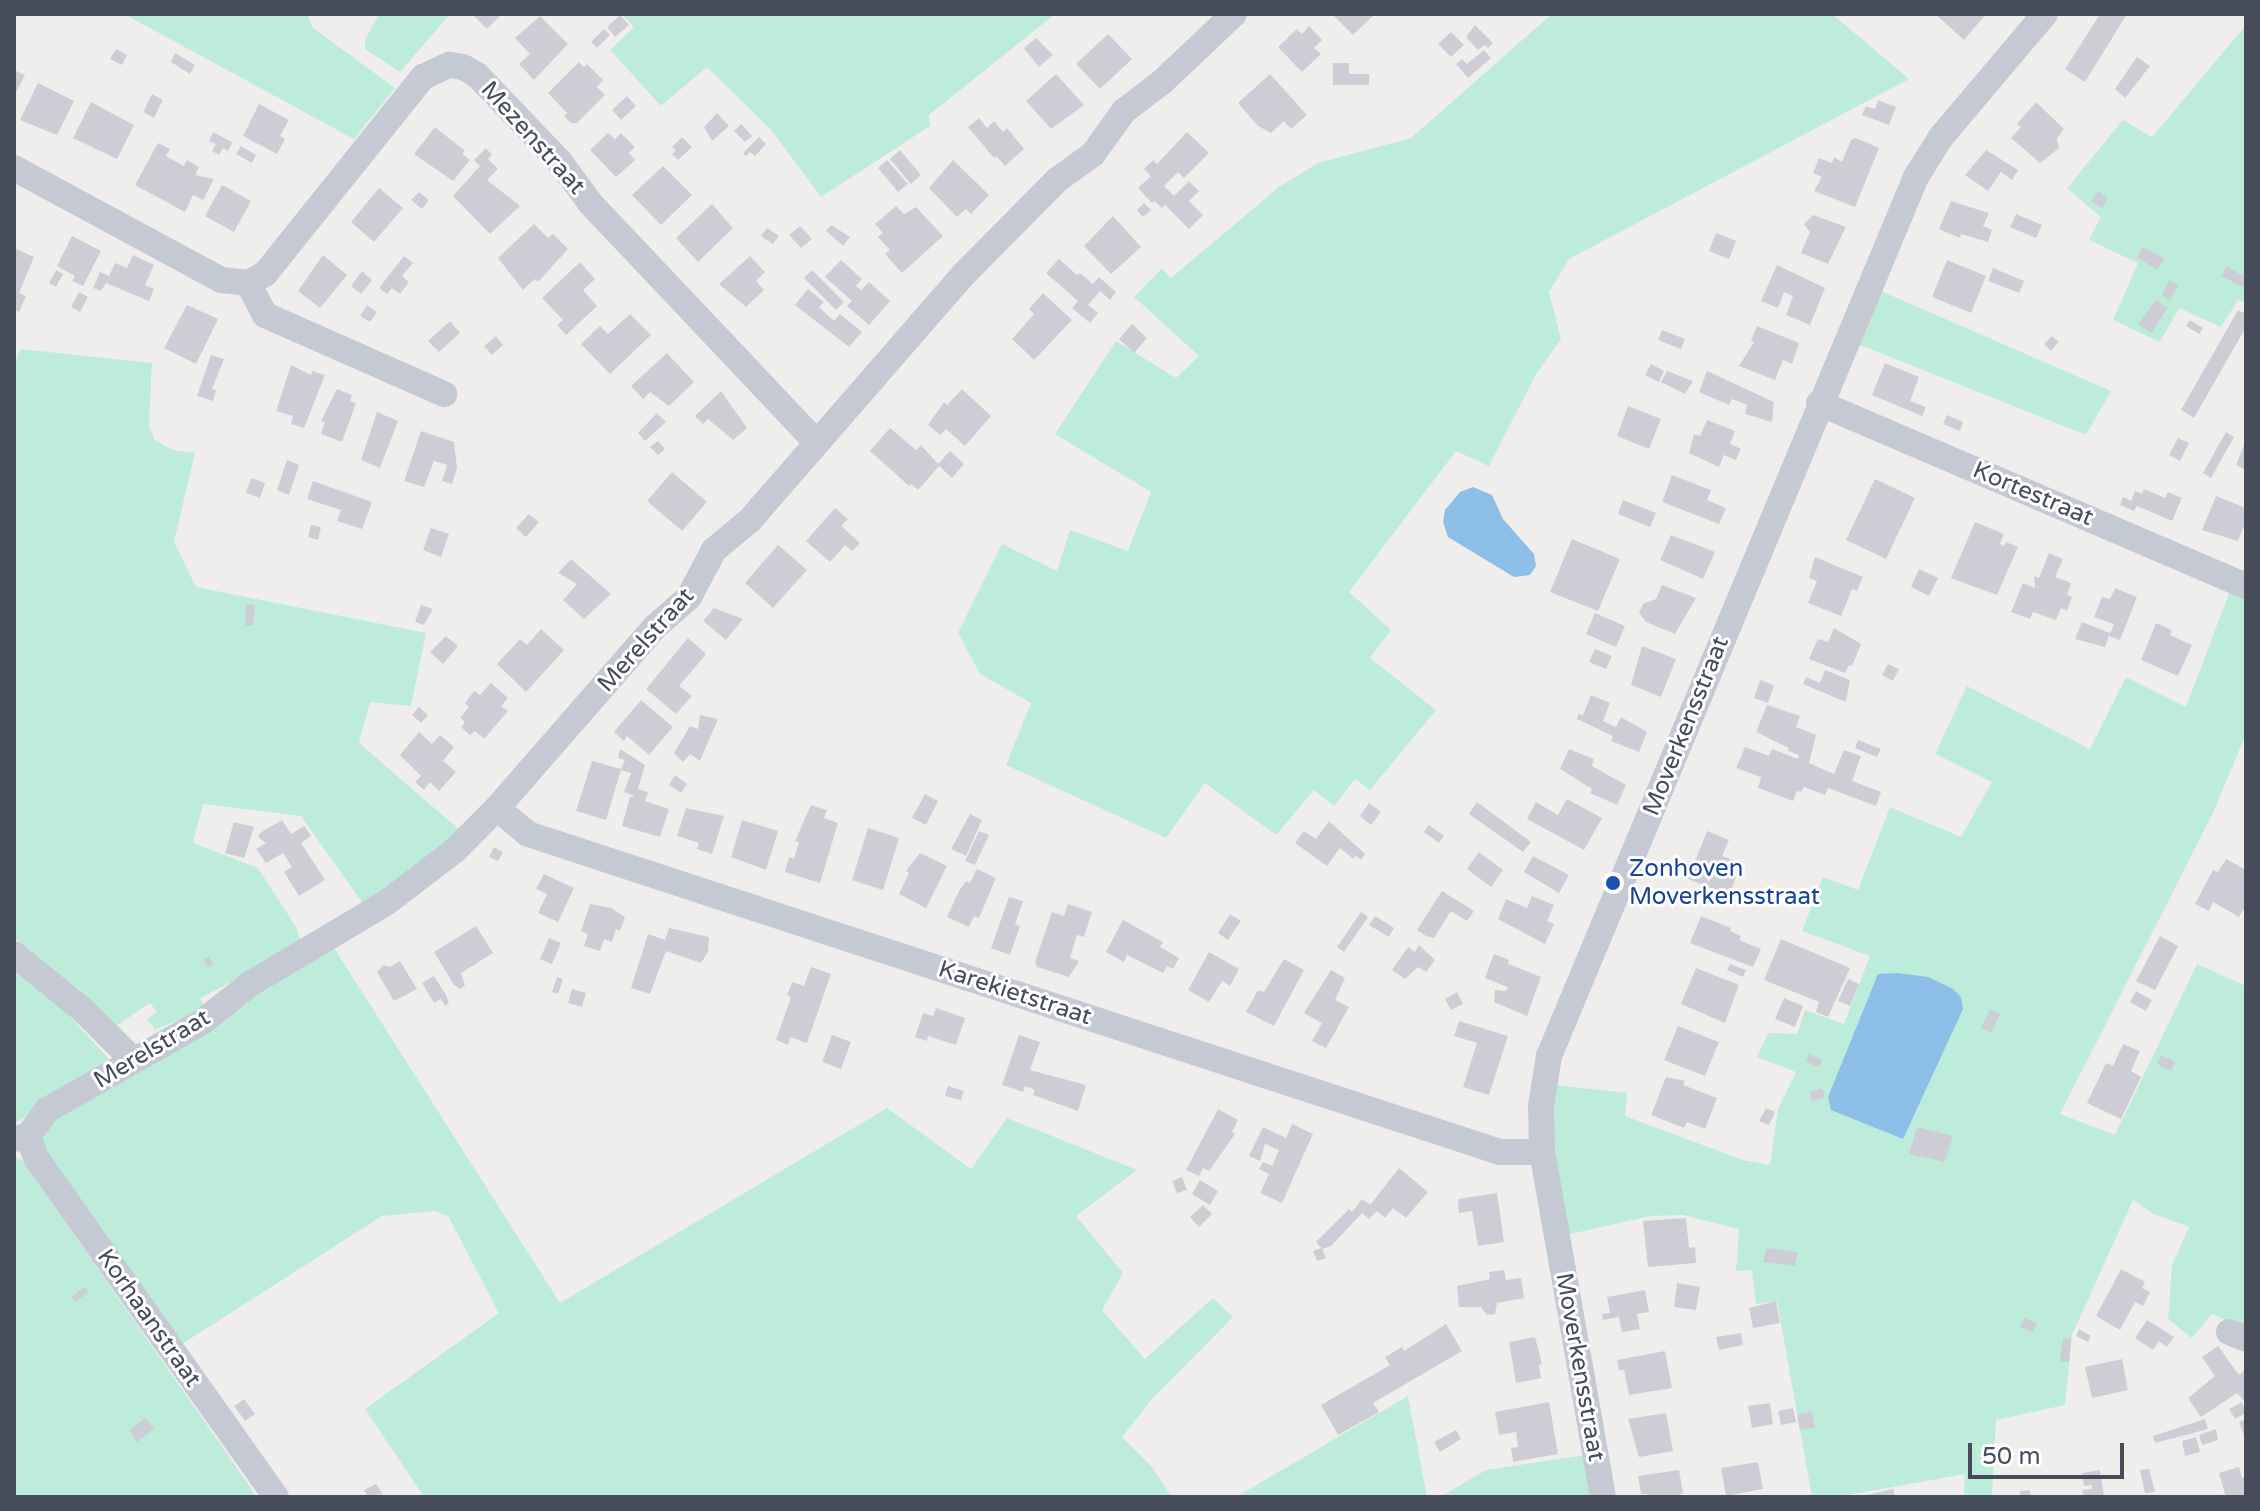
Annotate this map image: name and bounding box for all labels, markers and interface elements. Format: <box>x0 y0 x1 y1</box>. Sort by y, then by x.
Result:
street label: Mezenstraat <box>475 76 591 200</box>
street label: Kortestraat <box>1968 456 2098 532</box>
street label: Merelstraat <box>592 582 700 698</box>
street label: Moverkensstraat <box>1637 632 1735 820</box>
place label: Zonhoven Moverkensstraat <box>1629 855 1820 911</box>
marker: Zonhoven Moverkensstraat <box>1604 874 1622 892</box>
street label: Karekietstraat <box>935 955 1095 1031</box>
street label: Merelstraat <box>89 1003 215 1095</box>
street label: Korhaanstraat <box>91 1244 207 1392</box>
street label: Moverkensstraat <box>1549 1271 1611 1463</box>
scale bar <box>1972 1427 2128 1477</box>
text: 50 m <box>1982 1442 2040 1471</box>

